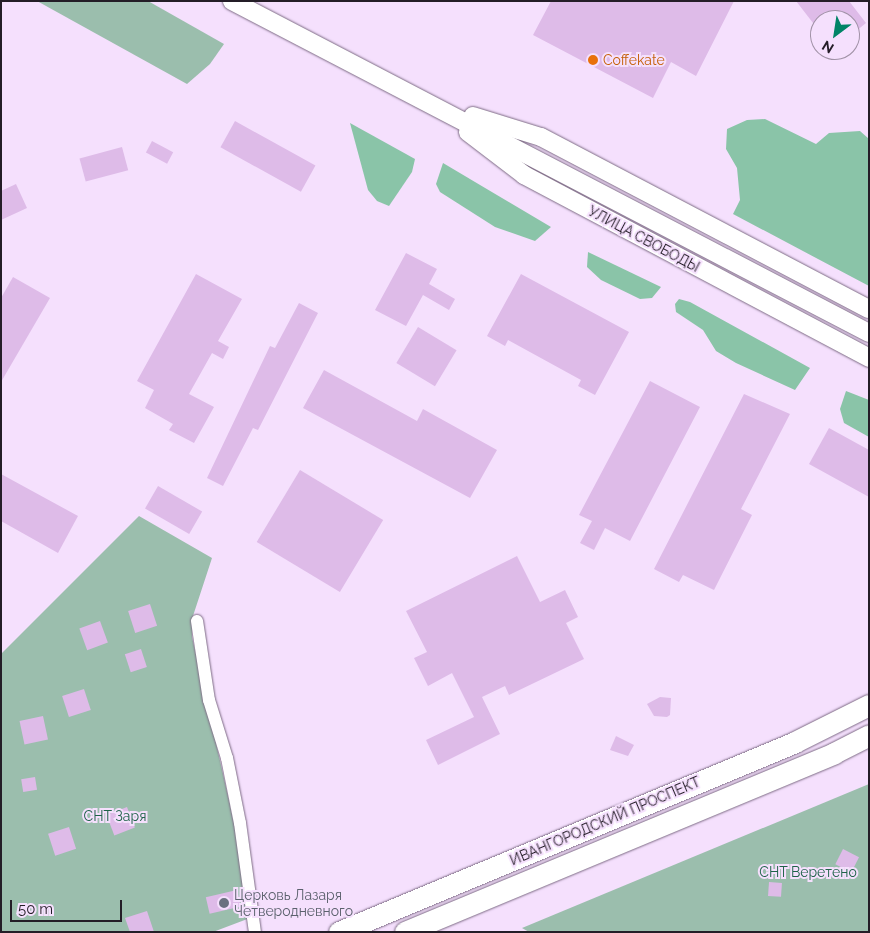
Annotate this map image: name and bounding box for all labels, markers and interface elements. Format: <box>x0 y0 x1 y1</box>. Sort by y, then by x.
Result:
north arrow <box>810 10 860 60</box>
text: N <box>819 37 836 57</box>
place label: Coffekate <box>603 52 665 68</box>
marker: Coffekate <box>587 54 599 66</box>
street label: УЛИЦА СВОБОДЫ <box>585 202 703 276</box>
street label: ИВАНГОРОДСКИЙ ПРОСПЕКТ <box>507 773 703 869</box>
park label: СНТ Заря <box>83 808 147 824</box>
park label: СНТ Веретено <box>759 864 857 880</box>
place label: Церковь Лазаря Четверодневного <box>234 887 353 920</box>
scale bar <box>12 890 125 922</box>
marker: Церковь Лазаря Четверодневного <box>218 897 230 909</box>
text: 50 m <box>18 900 53 918</box>

